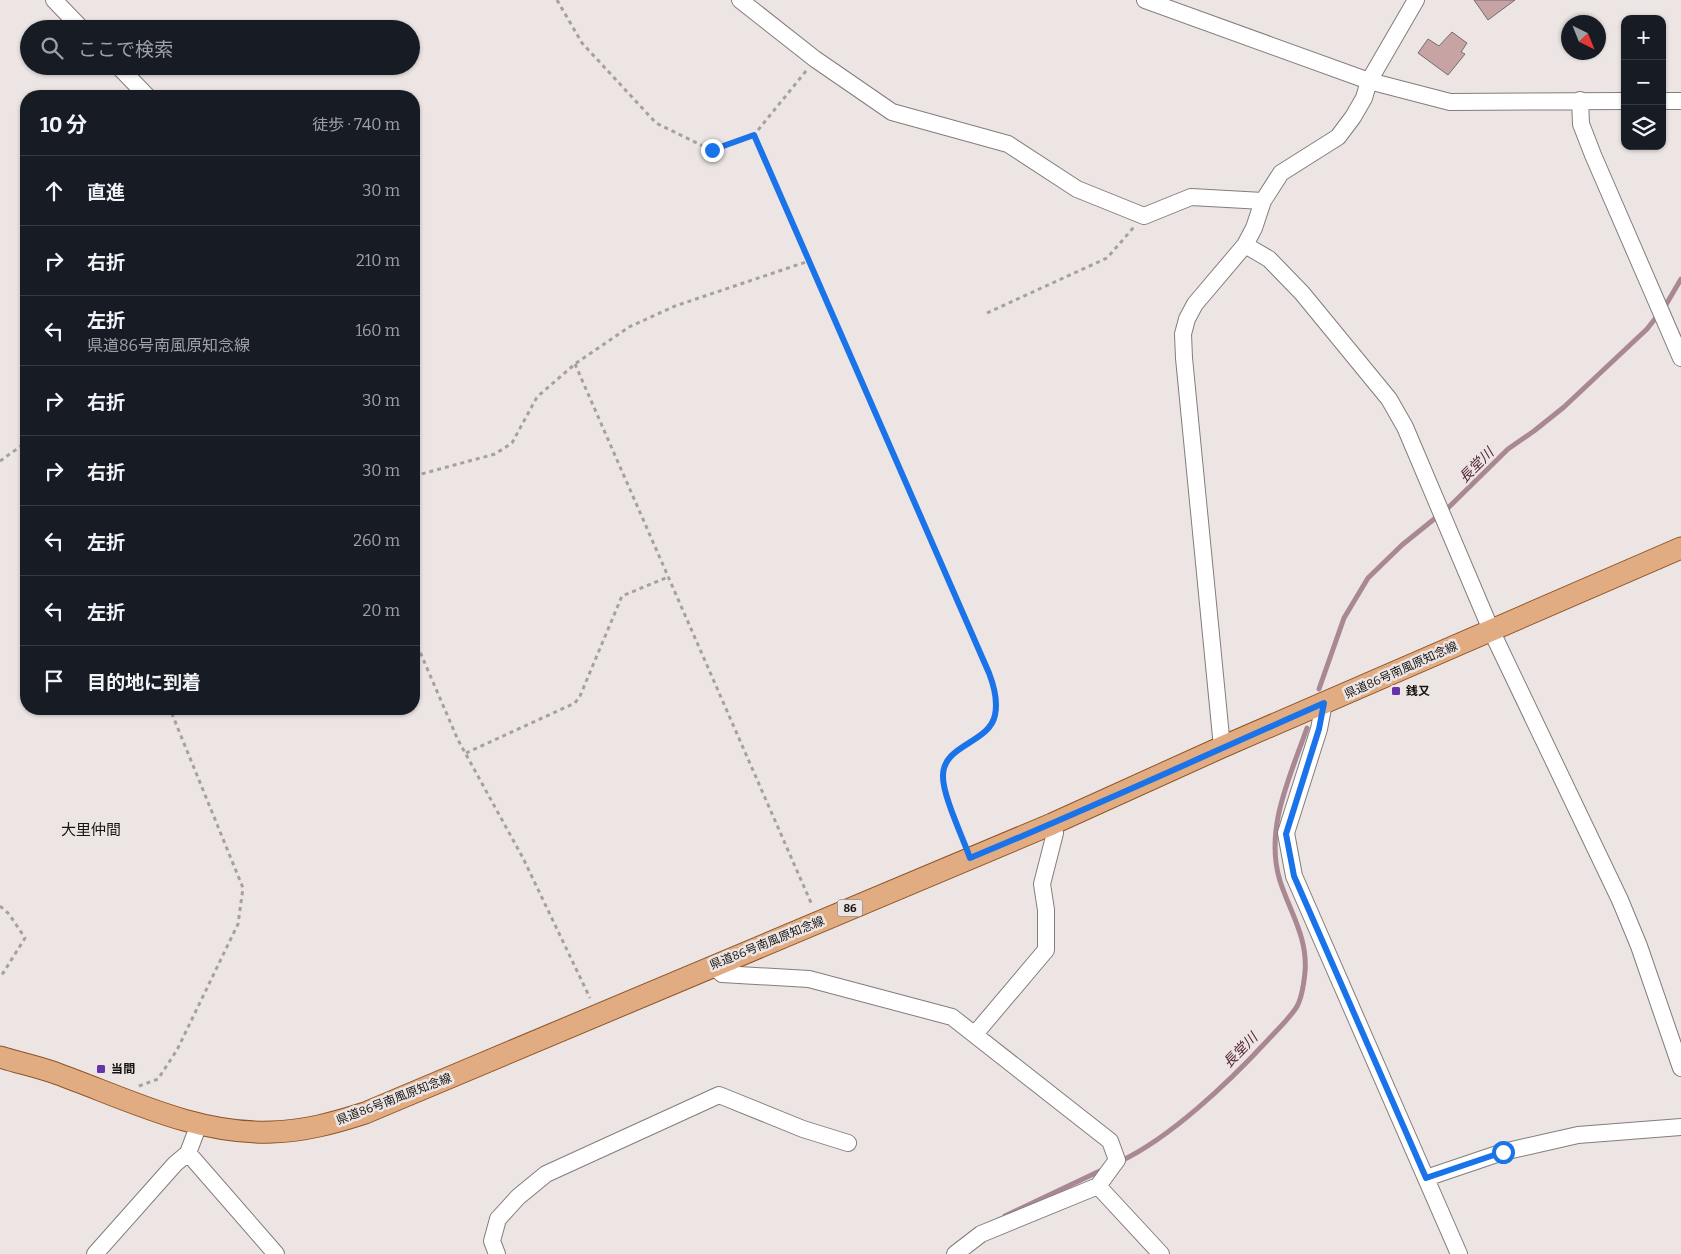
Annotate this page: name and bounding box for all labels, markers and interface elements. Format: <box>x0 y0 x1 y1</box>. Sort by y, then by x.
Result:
north arrow <box>1561 15 1606 60</box>
map controls <box>1621 15 1666 150</box>
button: + <box>1621 15 1666 60</box>
search box <box>20 20 420 75</box>
icon: search <box>38 34 66 62</box>
text: ここで検索 <box>78 38 173 61</box>
button: − <box>1621 60 1666 105</box>
button: layers <box>1621 105 1666 150</box>
text: 10 分 <box>40 112 87 138</box>
text: 徒歩 · 740 m <box>312 115 400 134</box>
route end <box>701 139 724 162</box>
icon: ahead <box>40 177 68 205</box>
text: 直進 <box>87 181 125 204</box>
text: 30 m <box>362 181 400 200</box>
icon: right <box>40 247 68 275</box>
text: 右折 <box>87 251 125 274</box>
text: 210 m <box>356 251 400 270</box>
text: 左折 <box>87 309 125 332</box>
icon: left <box>40 317 68 345</box>
text: 160 m <box>355 321 400 340</box>
text: 県道86号南風原知念線 <box>87 336 250 355</box>
icon: right <box>40 387 68 415</box>
text: 右折 <box>87 391 125 414</box>
text: 30 m <box>362 391 400 410</box>
water label: 長堂川 <box>1455 443 1499 486</box>
icon: right <box>40 457 68 485</box>
text: 右折 <box>87 461 125 484</box>
text: 30 m <box>362 461 400 480</box>
icon: left <box>40 527 68 555</box>
text: 左折 <box>87 531 125 554</box>
text: 260 m <box>353 531 400 550</box>
icon: left <box>40 597 68 625</box>
text: 左折 <box>87 601 125 624</box>
text: 20 m <box>363 601 400 620</box>
street label: 県道86号南風原知念線 <box>1342 639 1460 701</box>
icon: arrive <box>40 667 68 695</box>
text: 目的地に到着 <box>87 671 201 694</box>
place label: 銭又 <box>1405 684 1430 698</box>
marker: 銭又 <box>1390 685 1402 697</box>
district label: 大里仲間 <box>61 821 121 839</box>
road number: 86 <box>838 900 862 916</box>
street label: 県道86号南風原知念線 <box>708 914 826 972</box>
water label: 長堂川 <box>1220 1028 1262 1071</box>
place label: 当間 <box>111 1062 135 1076</box>
marker: 当間 <box>95 1063 107 1075</box>
street label: 県道86号南風原知念線 <box>334 1071 454 1127</box>
route start <box>1492 1141 1515 1164</box>

